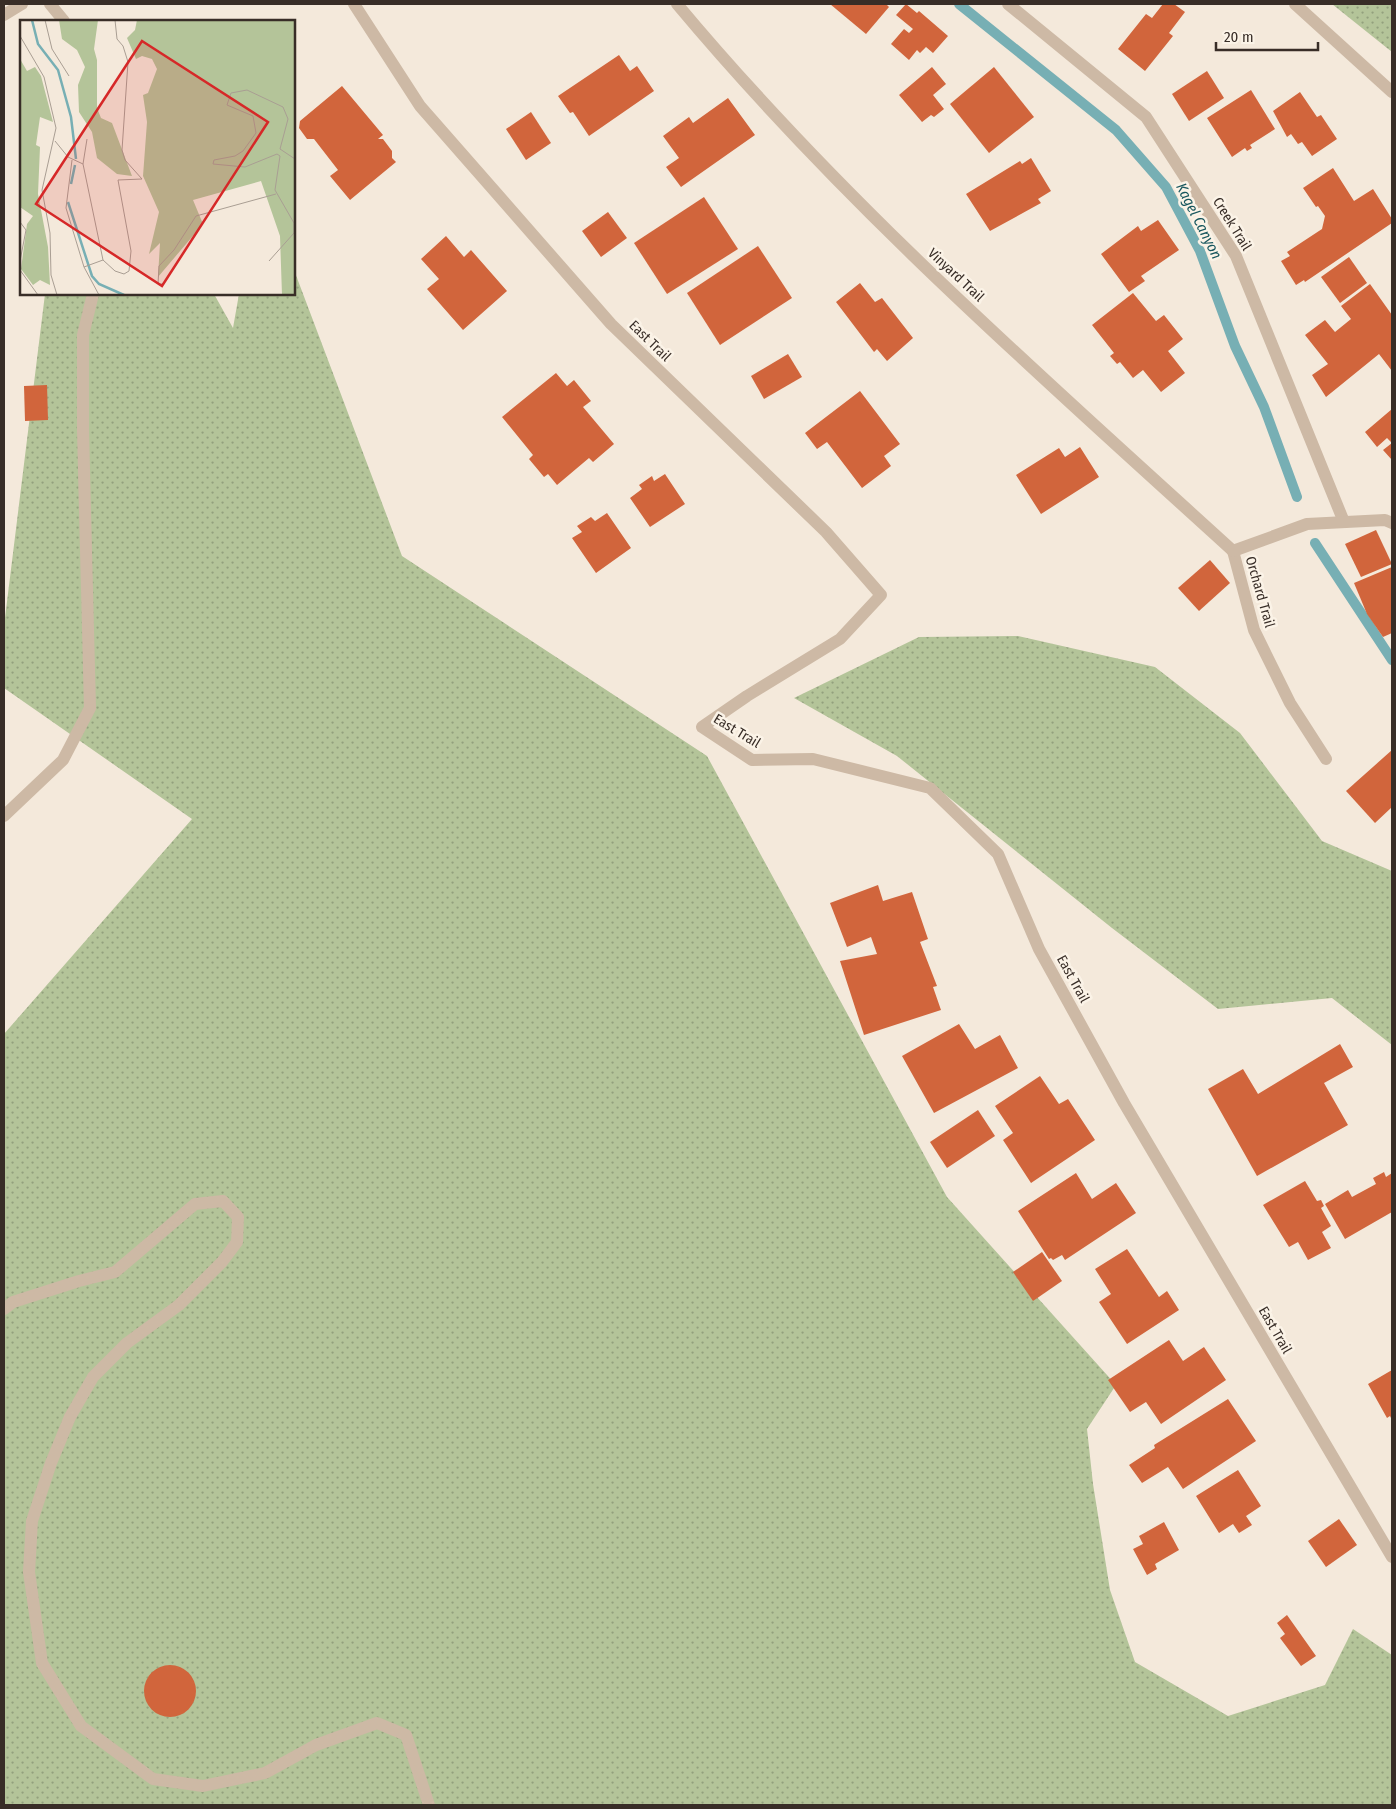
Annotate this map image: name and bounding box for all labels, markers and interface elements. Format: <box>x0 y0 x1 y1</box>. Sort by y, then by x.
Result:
inset map <box>20 20 295 295</box>
scale bar <box>1216 20 1318 52</box>
text: 20 m <box>1224 28 1254 46</box>
water label: Kagel Canyon <box>1172 180 1226 262</box>
street label: Creek Trail <box>1209 194 1255 254</box>
street label: Vinyard Trail <box>924 245 988 306</box>
street label: East Trail <box>626 317 675 365</box>
street label: Orchard Trail <box>1242 554 1278 630</box>
street label: East Trail <box>711 710 764 752</box>
street label: East Trail <box>1053 952 1093 1006</box>
street label: East Trail <box>1255 1303 1295 1357</box>

